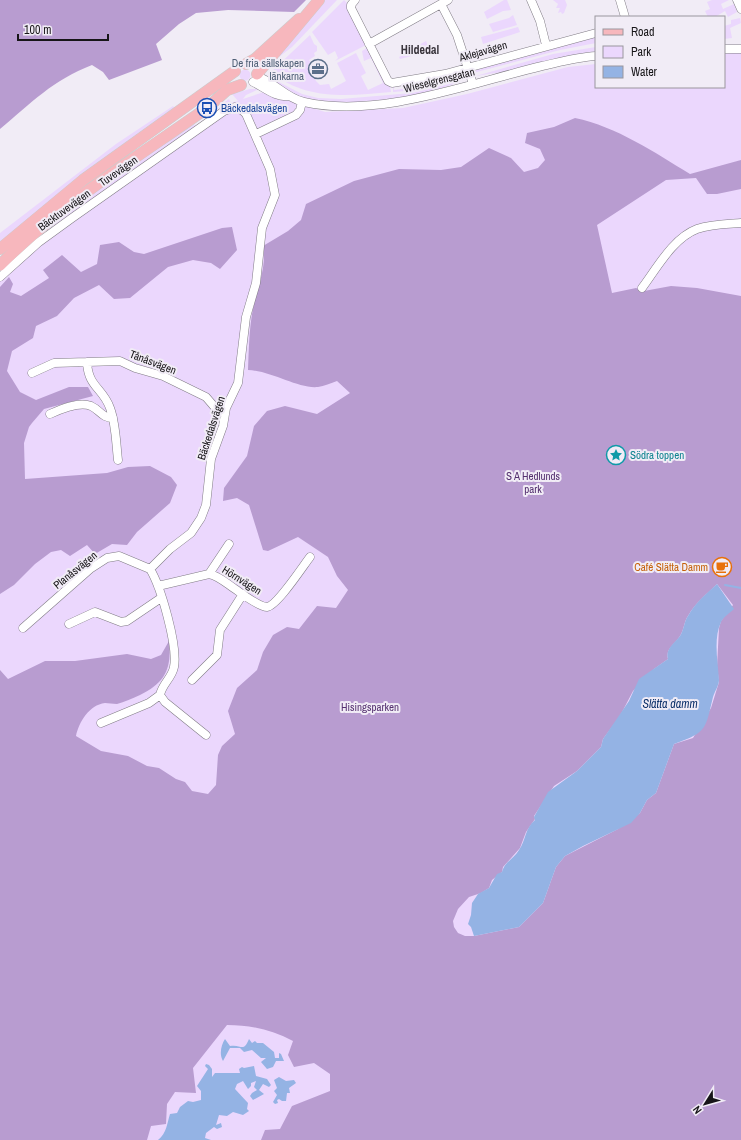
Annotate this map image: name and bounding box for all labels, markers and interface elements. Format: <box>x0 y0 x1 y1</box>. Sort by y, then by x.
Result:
scale bar <box>18 16 108 42</box>
legend <box>595 16 725 88</box>
text: 100 m <box>24 22 51 38</box>
text: Road <box>631 24 655 40</box>
street label: Aklejavägen <box>456 37 509 65</box>
district label: Hildedal <box>401 42 439 58</box>
text: Park <box>631 44 651 60</box>
place label: De fria sällskapen länkarna <box>232 56 304 83</box>
office icon: De fria sällskapen länkarna <box>307 58 329 80</box>
street label: Wieselgrensgatan <box>402 64 476 96</box>
text: Water <box>631 64 658 80</box>
bus stop icon: Bäckedalsvägen <box>196 97 218 119</box>
place label: Bäckedalsvägen <box>221 101 287 115</box>
street label: Tuvevägen <box>96 153 140 189</box>
street label: Bäcktuvevägen <box>35 186 93 234</box>
street label: Tånåsvägen <box>128 347 178 377</box>
street label: Bäckedalsvägen <box>194 394 228 462</box>
place icon: Södra toppen <box>605 444 627 466</box>
place label: Södra toppen <box>630 448 684 462</box>
park label: S A Hedlunds park <box>506 469 561 496</box>
street label: Planåsvägen <box>50 548 100 592</box>
cafe icon: Café Slätta Damm <box>711 556 733 578</box>
place label: Café Slätta Damm <box>634 560 708 574</box>
street label: Hörnvägen <box>220 562 264 598</box>
water label: Slätta damm <box>642 696 698 712</box>
park label: Hisingsparken <box>341 700 399 714</box>
north arrow <box>685 1084 725 1124</box>
text: N <box>689 1103 705 1117</box>

